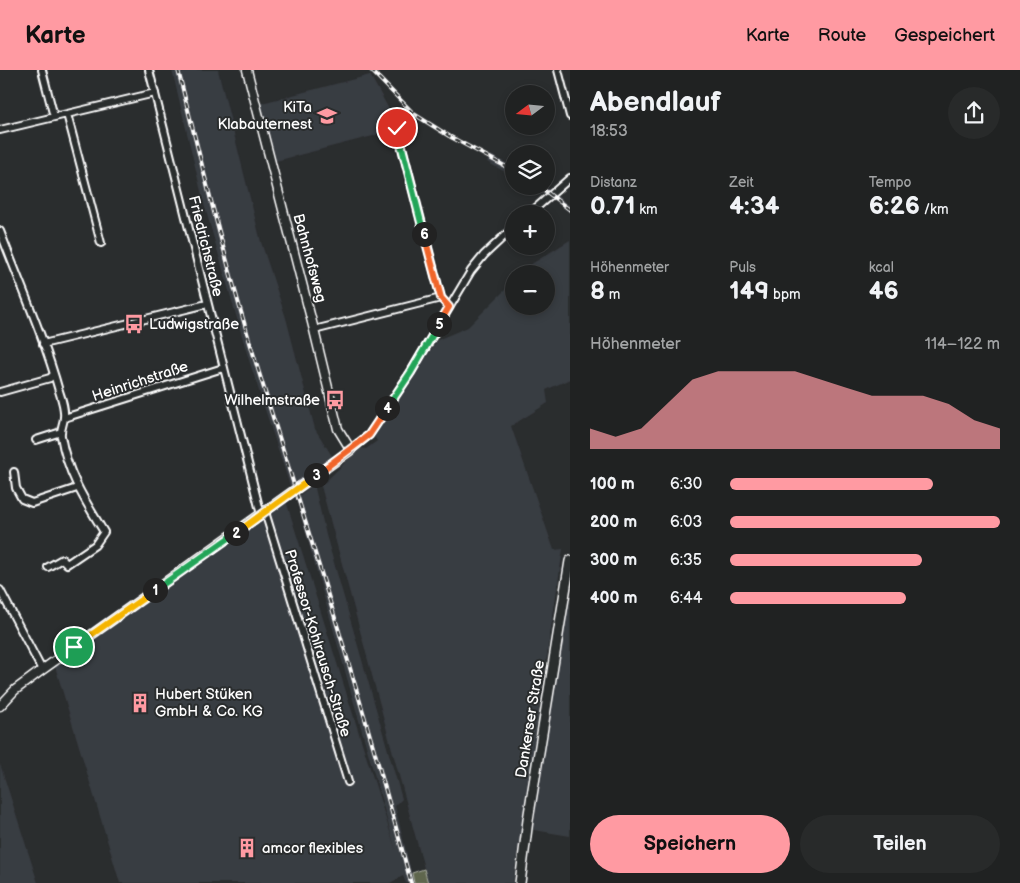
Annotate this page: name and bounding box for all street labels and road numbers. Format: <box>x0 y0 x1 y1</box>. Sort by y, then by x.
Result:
street label: Friedrichstraße <box>184 194 227 299</box>
street label: Bahnhofsweg <box>289 212 331 305</box>
street label: Heinrichstraße <box>90 357 191 406</box>
street label: Professor-Kohlrausch-Straße <box>280 547 355 739</box>
street label: Dankerser Straße <box>512 659 549 779</box>

